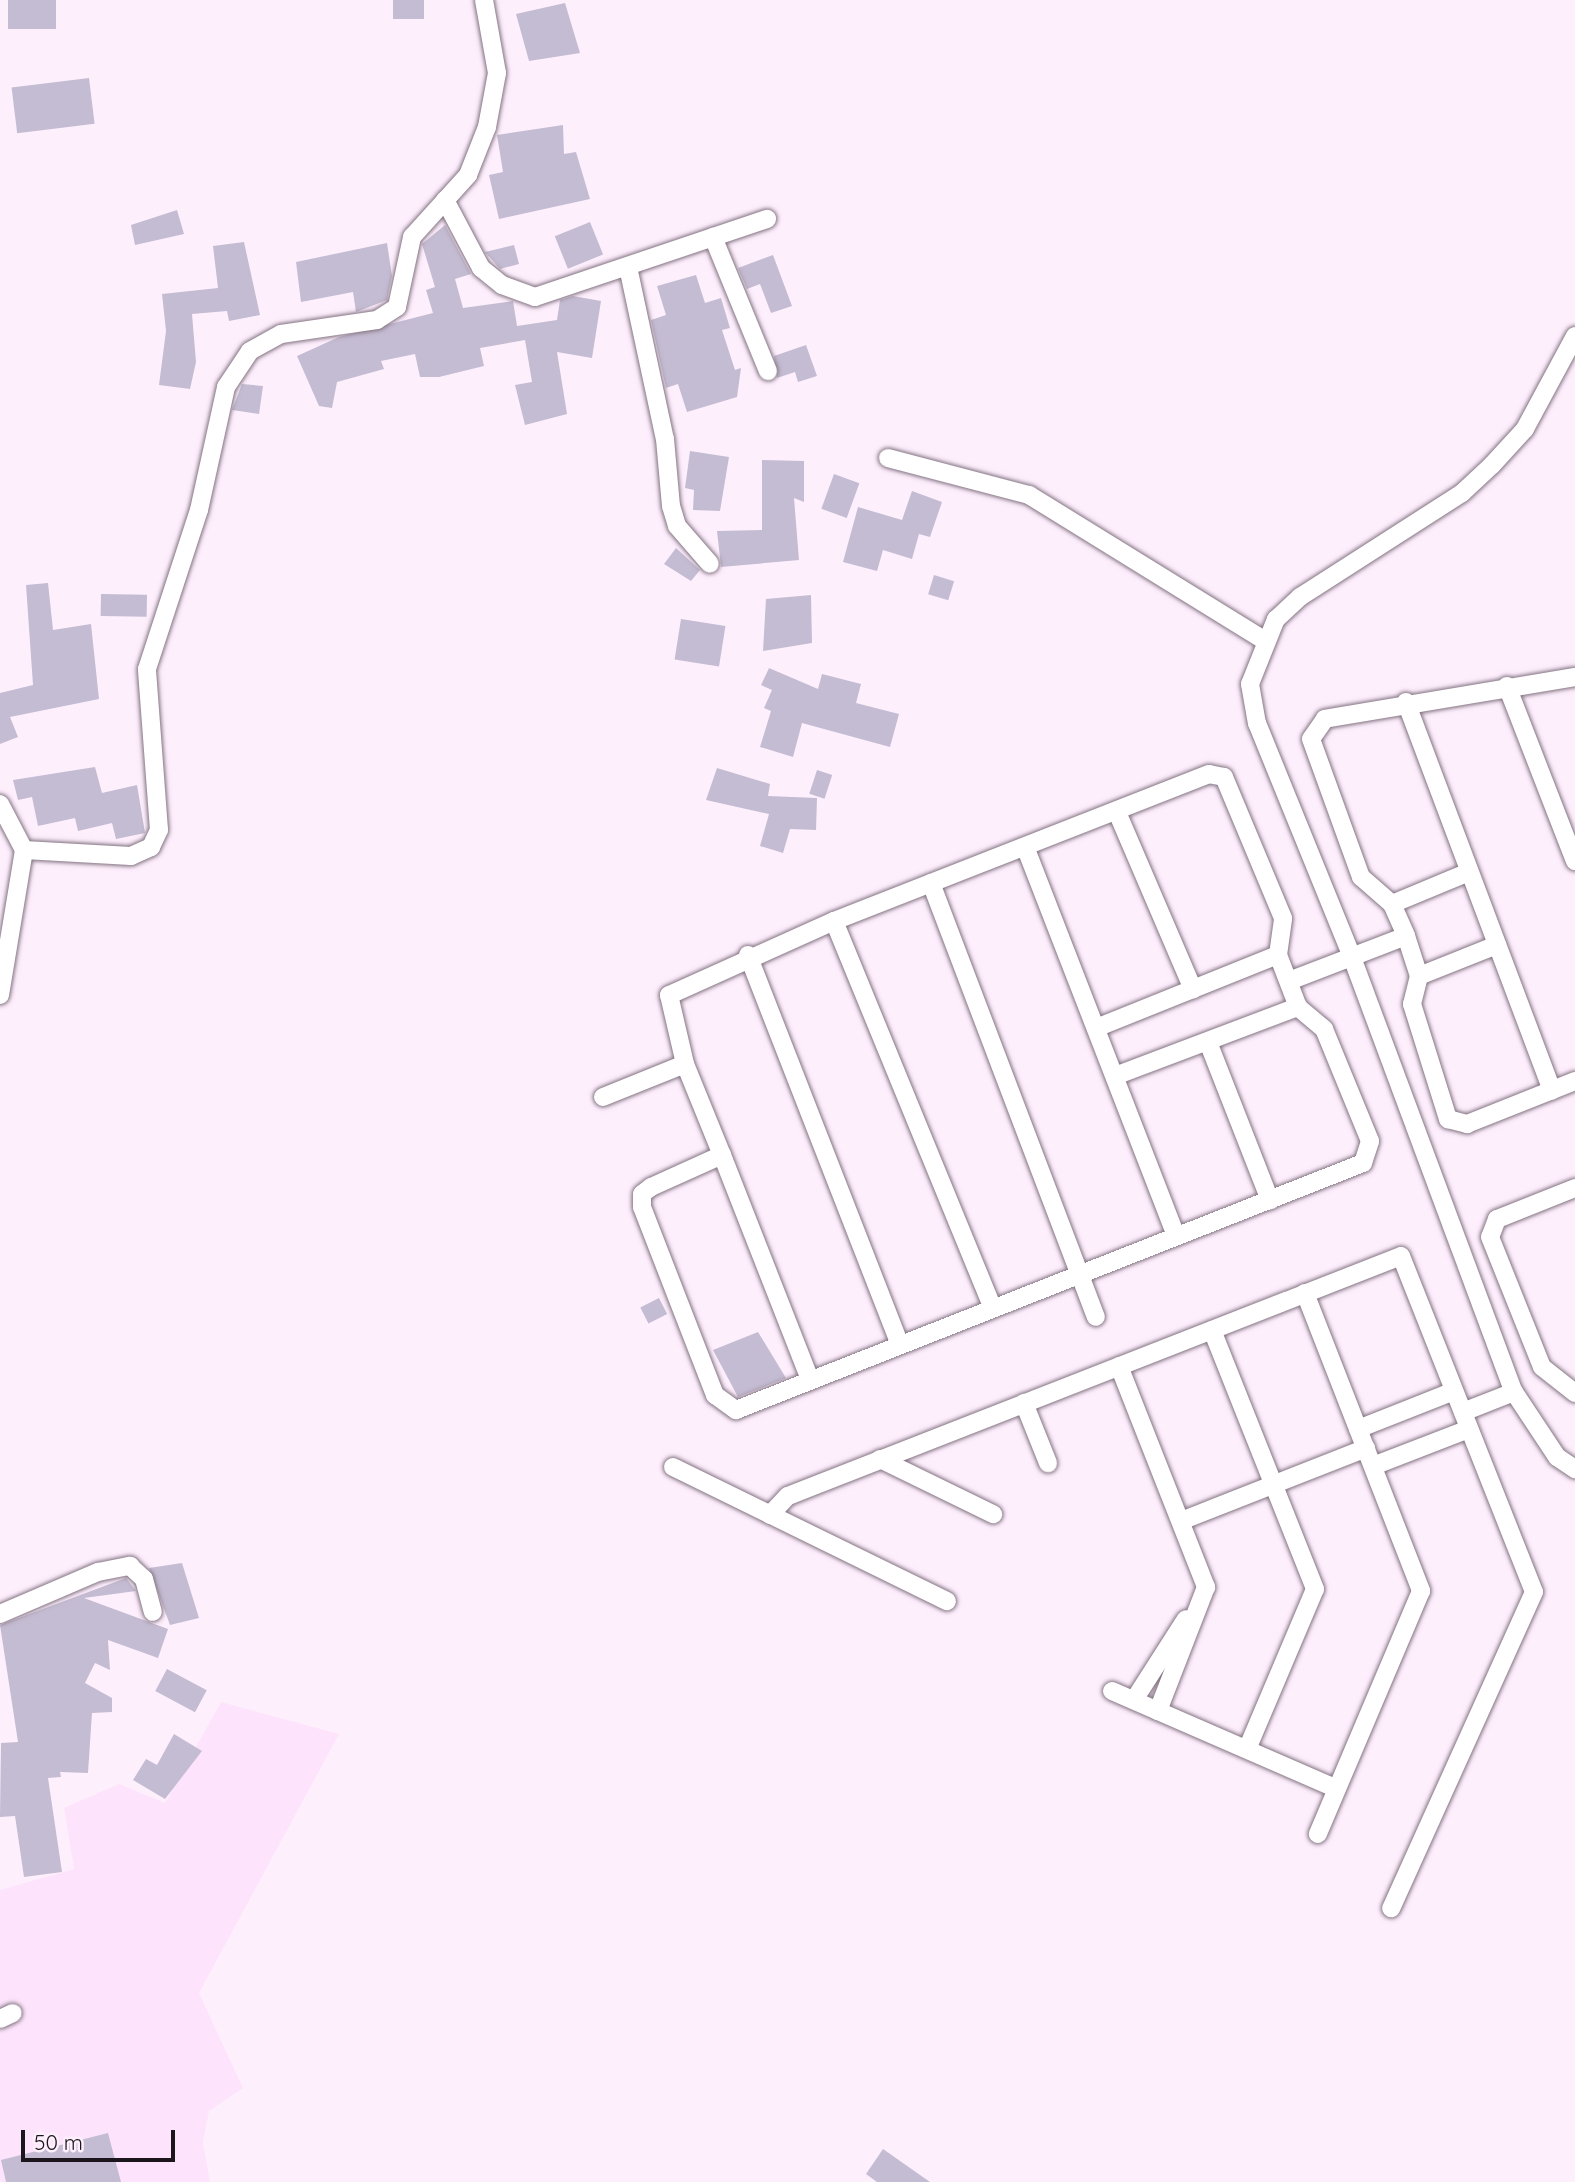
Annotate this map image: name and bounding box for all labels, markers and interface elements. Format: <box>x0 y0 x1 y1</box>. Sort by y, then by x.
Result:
scale bar <box>24 2116 178 2160</box>
text: 50 m <box>34 2129 83 2155</box>

